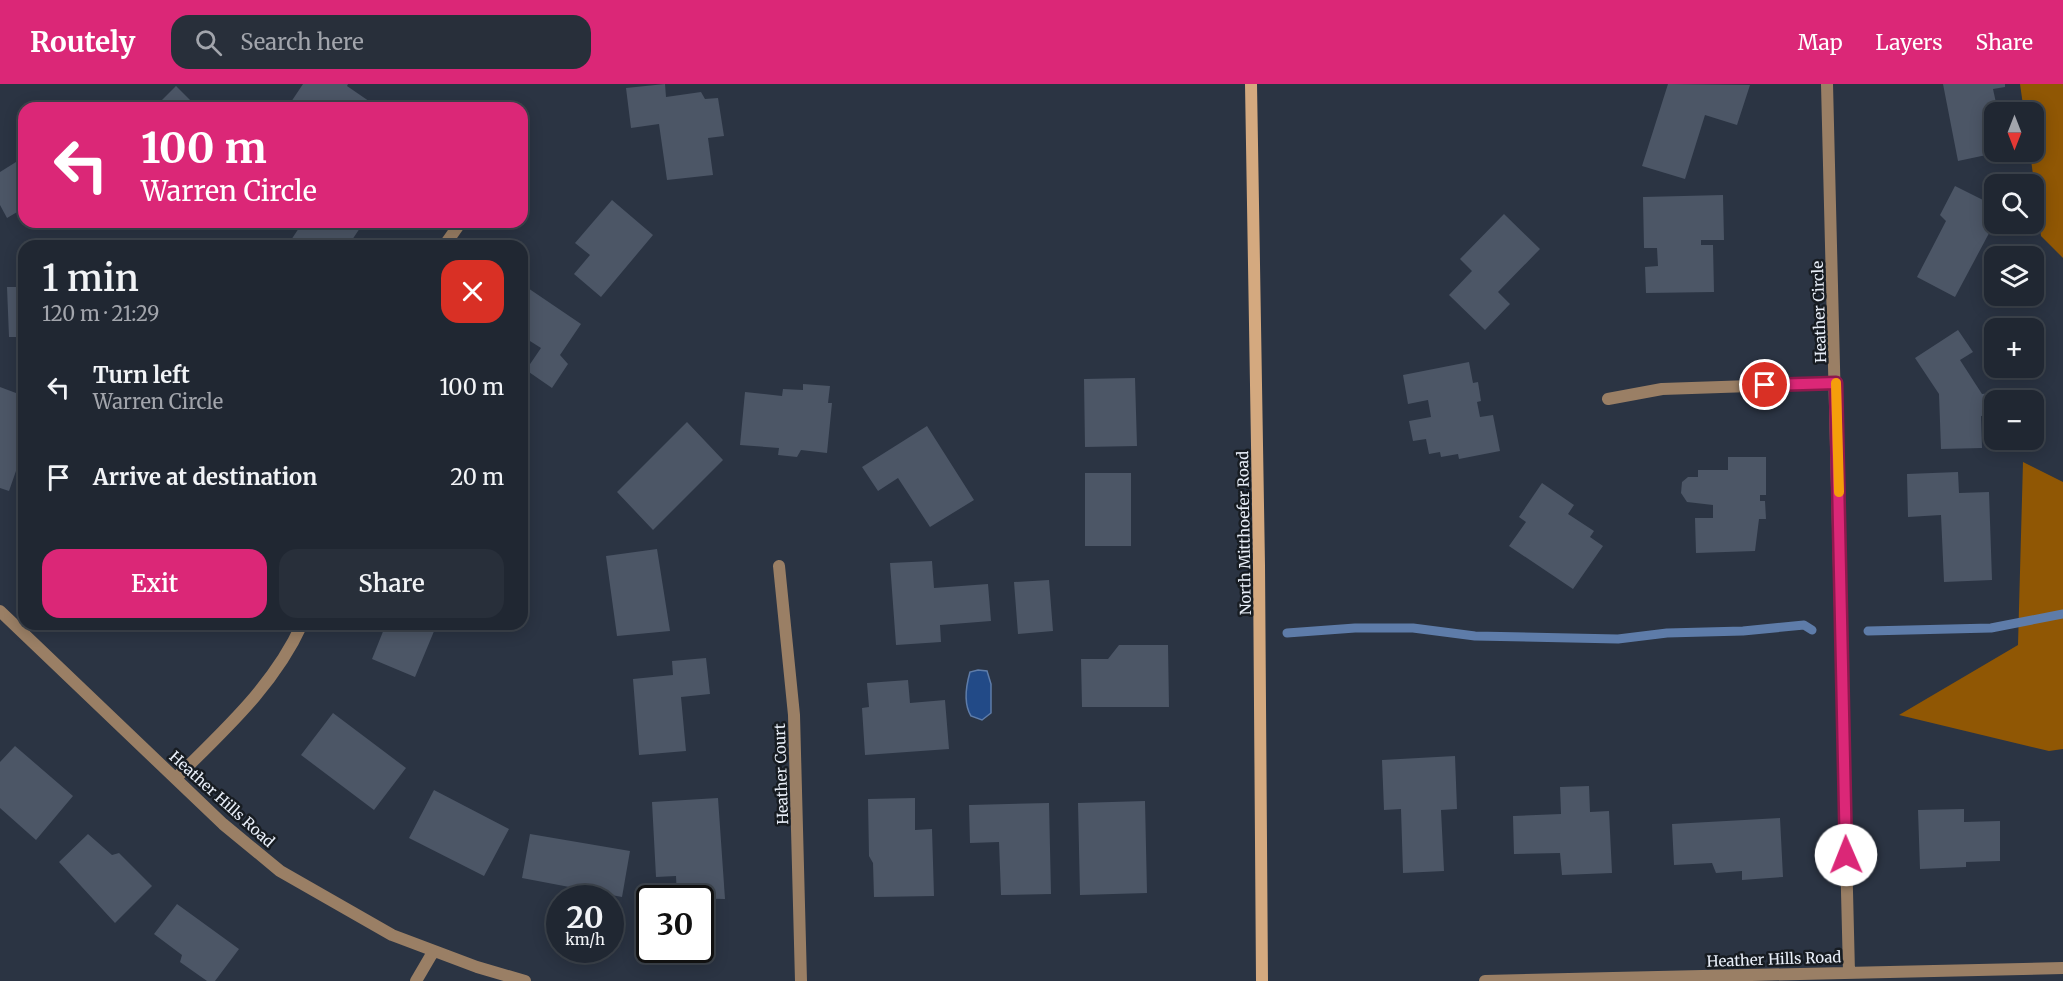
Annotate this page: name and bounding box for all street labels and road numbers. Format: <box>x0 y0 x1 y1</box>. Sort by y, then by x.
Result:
street label: Heather Circle <box>1808 260 1830 363</box>
street label: North Mitthoefer Road <box>1233 451 1255 615</box>
street label: Heather Court <box>770 723 792 825</box>
street label: Heather Hills Road <box>166 747 278 851</box>
street label: Heather Hills Road <box>1706 947 1842 971</box>

